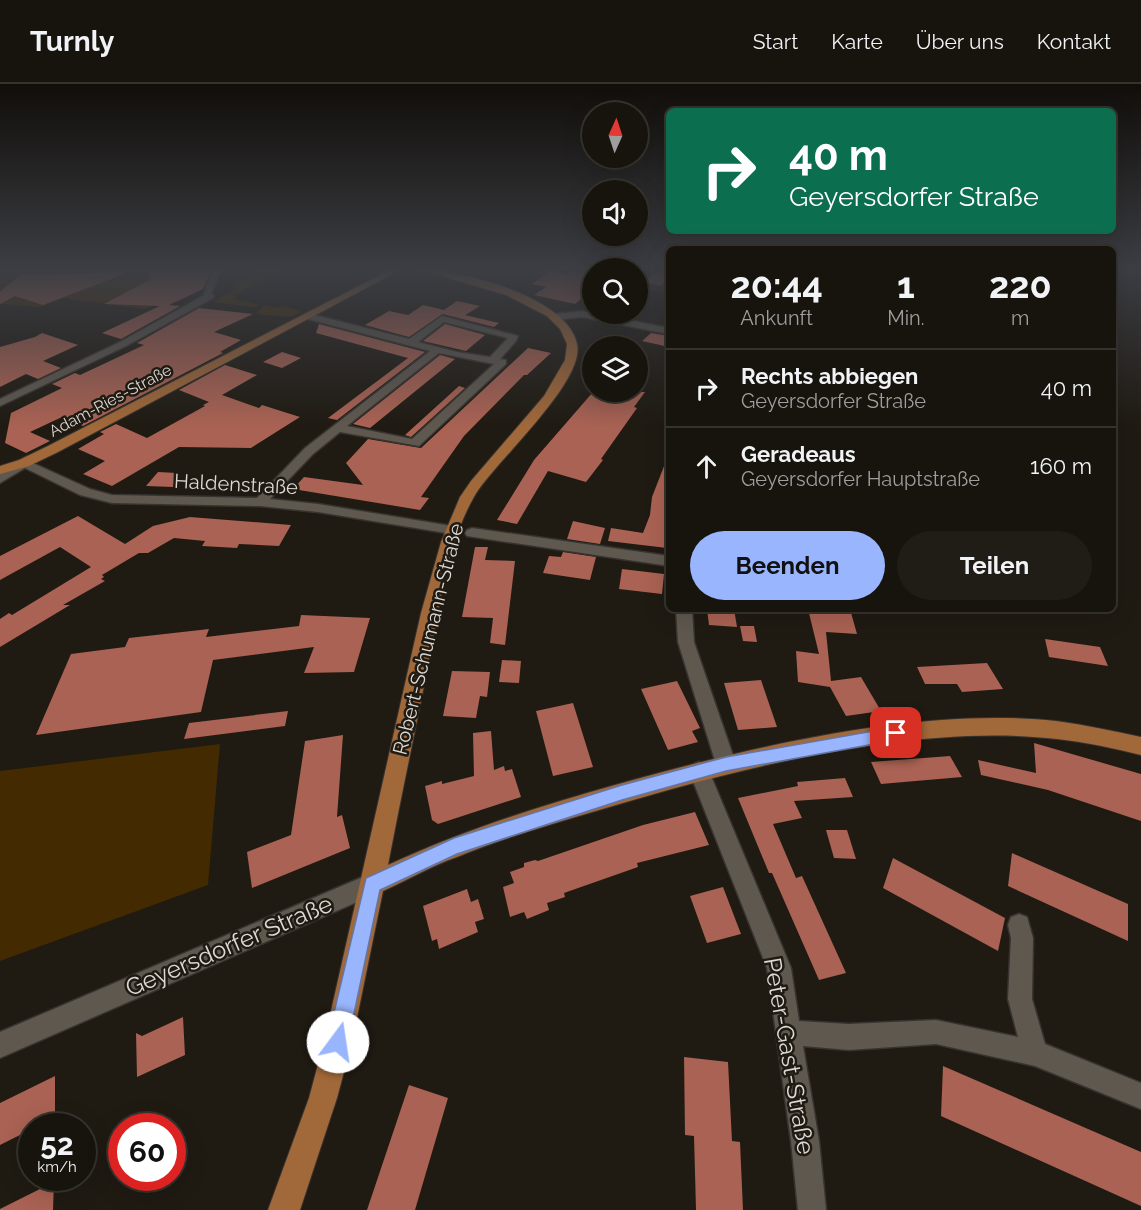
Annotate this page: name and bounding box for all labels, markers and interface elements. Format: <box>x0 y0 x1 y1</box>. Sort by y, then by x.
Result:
text: Turnly <box>30 25 114 58</box>
text: Start <box>753 29 798 54</box>
text: Karte <box>831 29 883 54</box>
text: Über uns <box>916 29 1004 54</box>
text: Kontakt <box>1037 29 1111 54</box>
north arrow <box>582 102 648 168</box>
map controls <box>582 102 648 402</box>
text: 40 m <box>789 131 888 180</box>
icon: right <box>690 132 768 210</box>
button: sound <box>582 180 648 246</box>
text: Geyersdorfer Straße <box>789 181 1039 212</box>
button: search <box>582 258 648 324</box>
text: 20:44 <box>730 264 823 306</box>
text: 1 <box>897 264 915 306</box>
text: 220 <box>989 264 1052 306</box>
text: Ankunft <box>740 306 813 330</box>
text: Min. <box>887 306 925 330</box>
text: m <box>1011 306 1029 330</box>
button: layers <box>582 336 648 402</box>
street label: Adam-Ries-Straße <box>46 360 175 441</box>
text: Rechts abbiegen <box>741 363 918 389</box>
icon: right <box>690 372 723 405</box>
text: 40 m <box>1041 375 1092 401</box>
text: Geyersdorfer Straße <box>741 389 926 413</box>
text: Geradeaus <box>741 441 856 467</box>
icon: ahead <box>690 450 723 483</box>
text: 160 m <box>1030 453 1092 479</box>
text: Geyersdorfer Hauptstraße <box>741 467 980 491</box>
street label: Haldenstraße <box>174 469 299 499</box>
street label: Robert-Schumann-Straße <box>388 520 468 757</box>
button: Beenden <box>690 531 885 600</box>
button: Teilen <box>897 531 1092 600</box>
pin <box>870 707 921 758</box>
icon: arrive <box>879 716 912 749</box>
street label: Geyersdorfer Straße <box>121 889 337 1002</box>
street label: Peter-Gast-Straße <box>758 955 821 1157</box>
position arrow <box>306 1010 370 1074</box>
speed limit sign: 60 <box>108 1113 186 1191</box>
text: 52 <box>40 1127 74 1162</box>
text: km/h <box>37 1158 77 1176</box>

